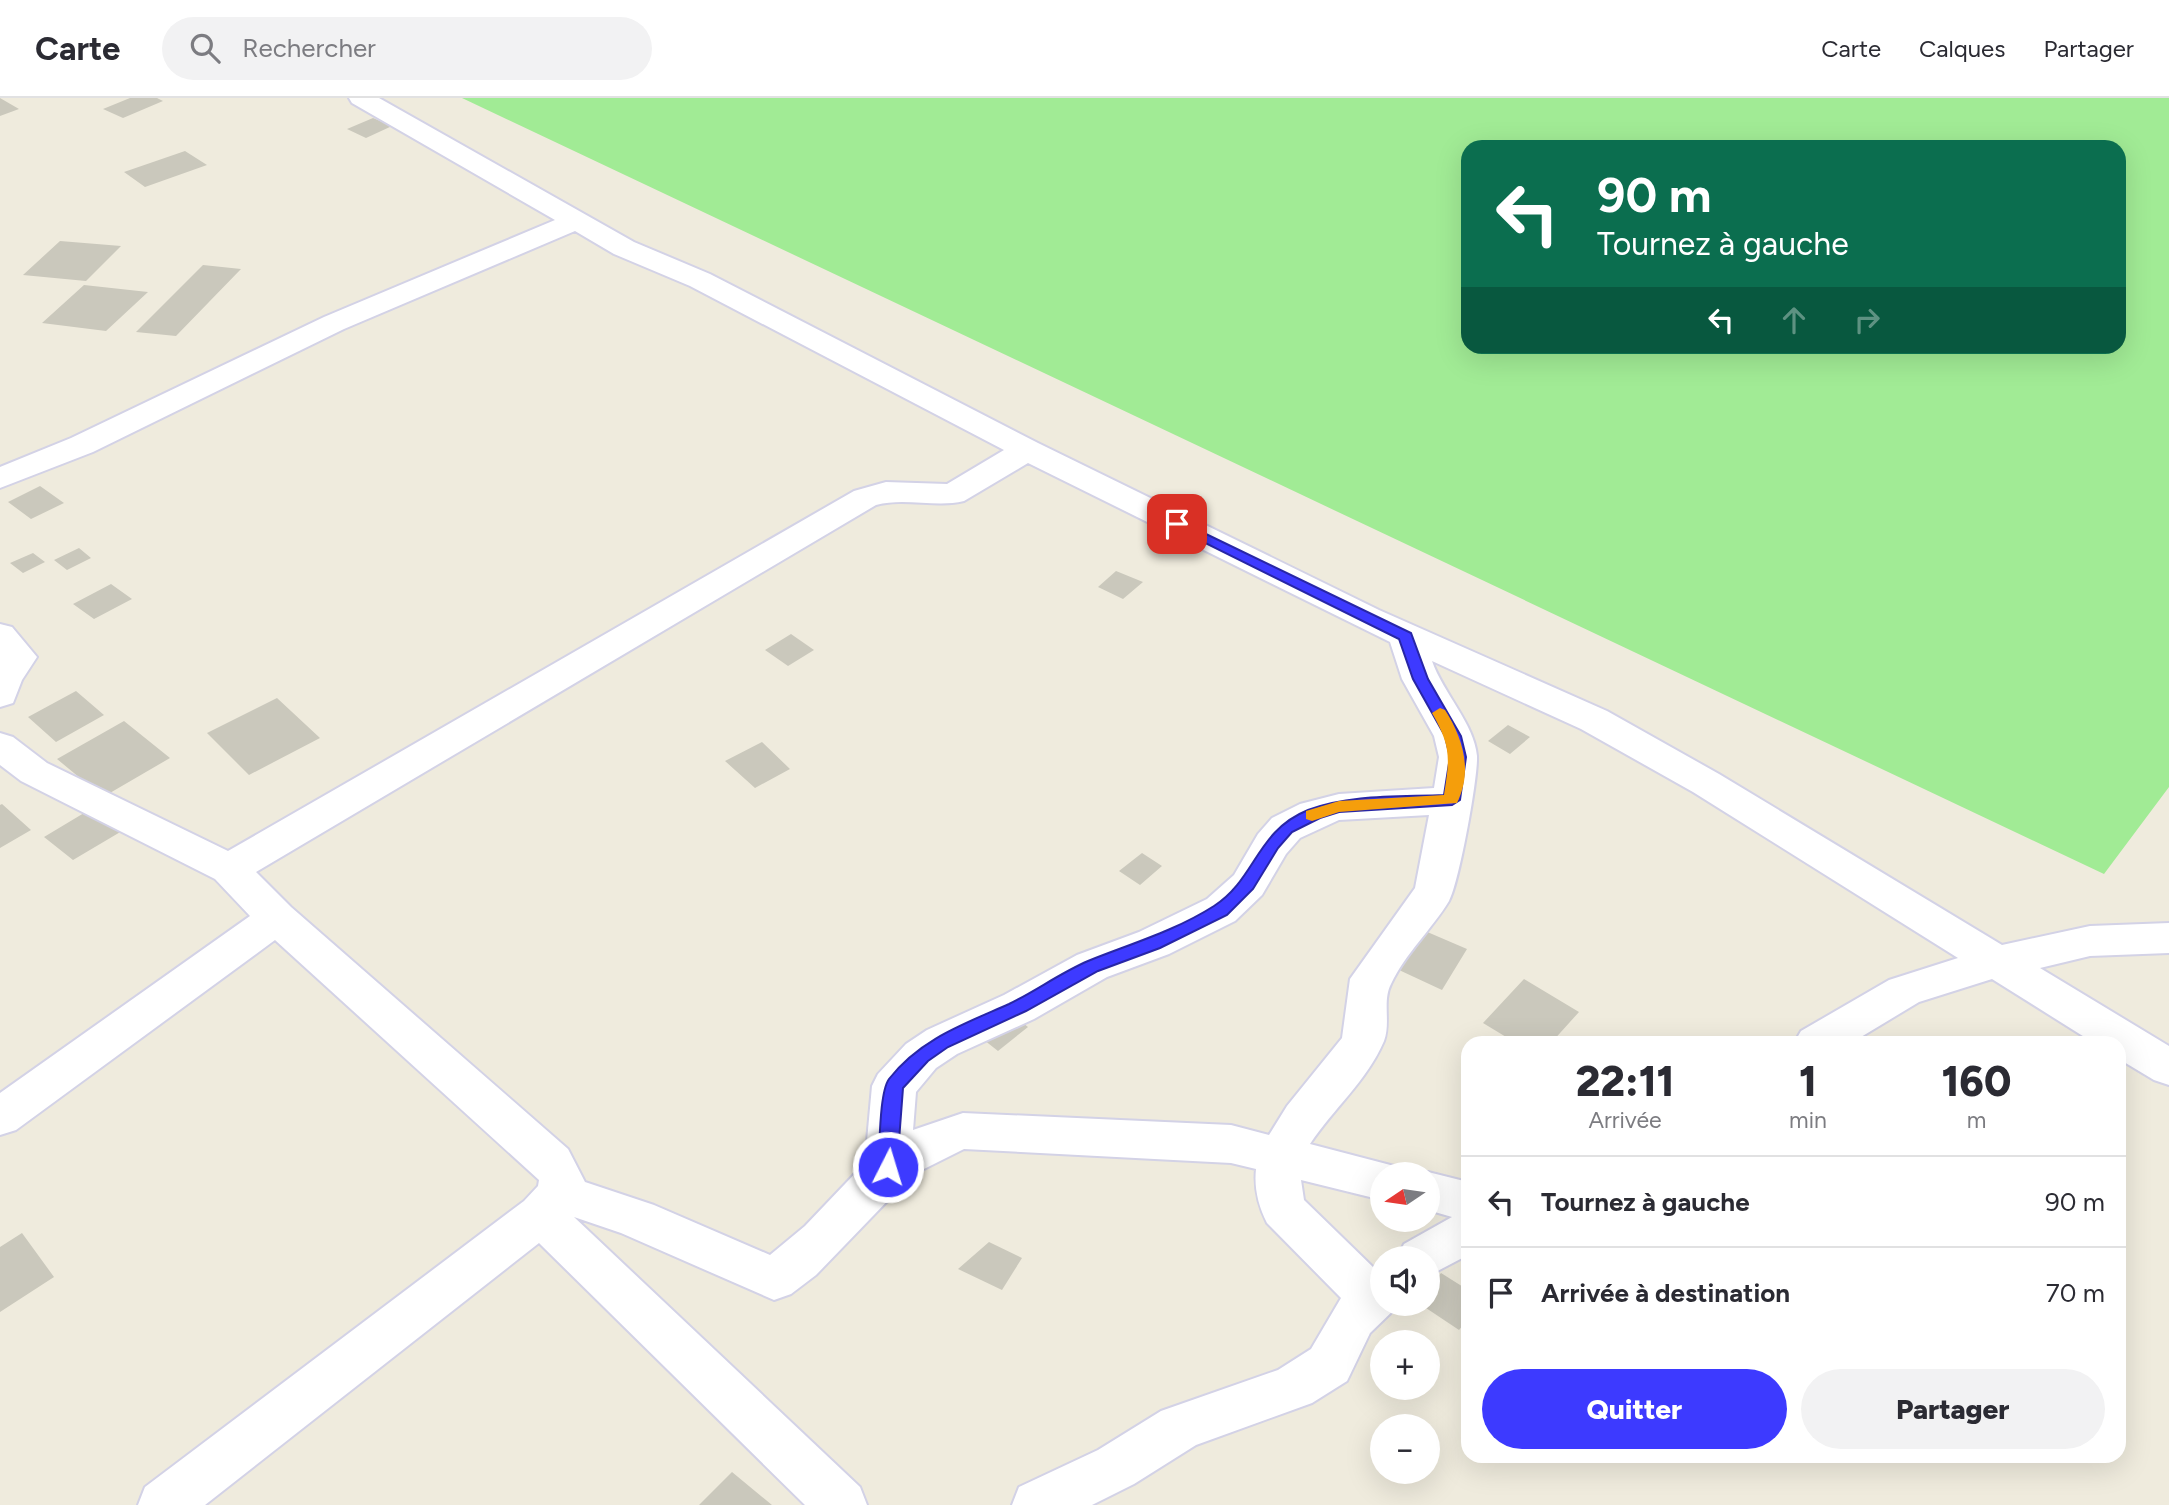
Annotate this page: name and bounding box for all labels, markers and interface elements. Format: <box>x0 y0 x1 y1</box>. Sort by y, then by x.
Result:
search box <box>162 17 652 80</box>
text: Carte <box>35 29 120 68</box>
icon: search <box>186 29 224 67</box>
text: Rechercher <box>242 32 376 64</box>
text: Carte <box>1821 34 1881 63</box>
text: Calques <box>1919 34 2005 63</box>
text: Partager <box>2043 34 2134 63</box>
text: 90 m <box>1597 165 1712 224</box>
icon: left <box>1482 168 1573 259</box>
text: Tournez à gauche <box>1597 225 1849 263</box>
icon: left <box>1702 301 1740 339</box>
icon: ahead <box>1775 301 1813 339</box>
icon: right <box>1848 301 1886 339</box>
pin <box>1147 494 1207 554</box>
icon: arrive <box>1158 505 1196 543</box>
text: 22:11 <box>1576 1056 1674 1107</box>
text: 1 <box>1799 1056 1817 1107</box>
text: 160 <box>1941 1056 2011 1107</box>
text: Arrivée <box>1588 1106 1662 1134</box>
text: min <box>1789 1106 1827 1134</box>
text: m <box>1967 1106 1986 1134</box>
position arrow <box>851 1130 925 1204</box>
north arrow <box>1370 1162 1440 1232</box>
map controls <box>1370 1162 1440 1484</box>
icon: left <box>1482 1183 1520 1221</box>
text: Tournez à gauche <box>1541 1186 1750 1218</box>
text: 90 m <box>2045 1186 2105 1218</box>
button: sound <box>1370 1246 1440 1316</box>
icon: arrive <box>1482 1274 1520 1312</box>
text: Arrivée à destination <box>1541 1277 1790 1309</box>
text: 70 m <box>2046 1277 2105 1309</box>
button: + <box>1370 1330 1440 1400</box>
button: Quitter <box>1482 1369 1787 1449</box>
button: Partager <box>1801 1369 2105 1449</box>
button: − <box>1370 1414 1440 1484</box>

